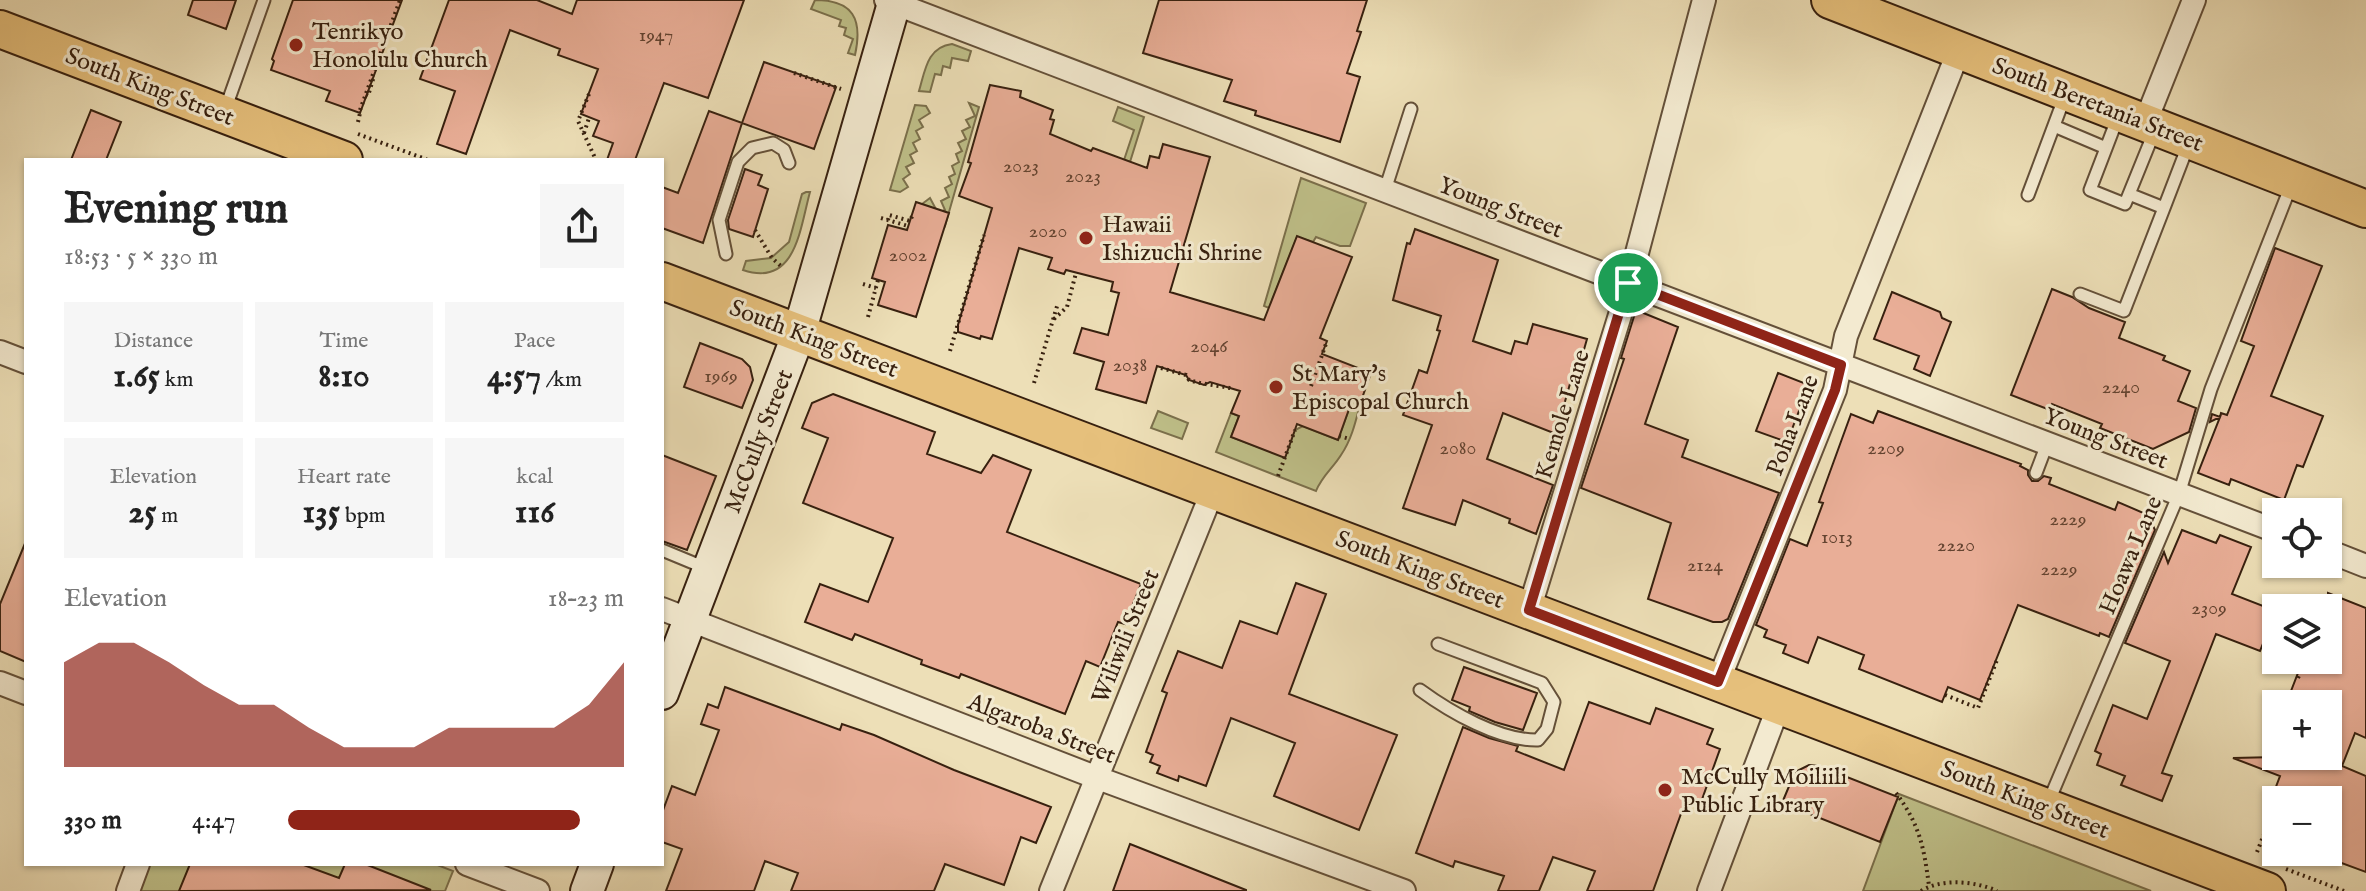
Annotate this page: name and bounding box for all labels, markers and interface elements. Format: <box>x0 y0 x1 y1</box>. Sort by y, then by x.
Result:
place label: Tenrikyo Honolulu Church <box>312 17 488 76</box>
house number: 1947 <box>639 23 673 48</box>
marker: Tenrikyo Honolulu Church <box>287 36 305 54</box>
street label: South King Street <box>61 41 238 134</box>
street label: South Beretania Street <box>1988 51 2207 160</box>
house number: 2023 <box>1003 154 1039 179</box>
house number: 2023 <box>1065 164 1101 189</box>
street label: Young Street <box>1434 170 1567 246</box>
text: Evening run <box>64 182 288 238</box>
button: share <box>540 184 624 268</box>
place label: Hawaii Ishizuchi Shrine <box>1102 210 1262 269</box>
house number: 2020 <box>1029 219 1067 244</box>
marker: Hawaii Ishizuchi Shrine <box>1077 229 1095 247</box>
text: 18:53 · 5 × 330 m <box>64 240 218 273</box>
house number: 2002 <box>889 243 927 268</box>
pin <box>1594 249 1662 317</box>
icon: arrive <box>1606 261 1650 305</box>
street label: South King Street <box>725 293 902 386</box>
text: Distance <box>114 327 193 355</box>
text: Time <box>320 327 368 355</box>
text: Pace <box>514 327 555 355</box>
house number: 2046 <box>1190 334 1228 359</box>
street label: Kemole Lane <box>1529 346 1598 483</box>
house number: 2038 <box>1113 353 1147 378</box>
text: 1.65 <box>113 355 160 398</box>
text: 8:10 <box>318 355 370 398</box>
text: 4:57 <box>487 355 541 398</box>
place label: St Mary's Episcopal Church <box>1292 359 1469 418</box>
house number: 1969 <box>704 364 738 389</box>
street label: McCully Street <box>718 365 801 518</box>
text: km <box>160 366 193 394</box>
text: /km <box>541 366 582 394</box>
street label: Poha Lane <box>1760 371 1827 480</box>
house number: 2240 <box>2102 375 2140 400</box>
marker: St Mary's Episcopal Church <box>1267 378 1285 396</box>
street label: Young Street <box>2039 401 2172 477</box>
house number: 2080 <box>1440 436 1476 461</box>
house number: 2209 <box>1867 436 1905 461</box>
text: Elevation <box>110 463 197 491</box>
text: Heart rate <box>297 463 391 491</box>
text: kcal <box>516 463 553 491</box>
text: 25 <box>128 491 157 534</box>
text: 135 <box>302 491 340 534</box>
text: 116 <box>515 491 555 534</box>
street label: Hoawa Lane <box>2093 492 2170 620</box>
map controls <box>2262 498 2342 866</box>
button: locate <box>2262 498 2342 578</box>
text: m <box>157 502 178 530</box>
text: bpm <box>340 502 386 530</box>
house number: 2229 <box>2050 507 2086 532</box>
street label: South King Street <box>1331 524 1508 617</box>
house number: 1013 <box>1821 525 1853 550</box>
house number: 2220 <box>1937 533 1975 558</box>
house number: 2124 <box>1687 553 1723 578</box>
house number: 2229 <box>2041 557 2077 582</box>
street label: Wiliwili Street <box>1085 565 1167 708</box>
text: Elevation <box>64 582 167 615</box>
text: 18–23 m <box>548 582 624 615</box>
button: layers <box>2262 594 2342 674</box>
house number: 2309 <box>2191 596 2227 621</box>
street label: Algaroba Street <box>962 687 1120 772</box>
button: + <box>2262 690 2342 770</box>
street label: South King Street <box>1936 754 2113 847</box>
place label: McCully Moiliili Public Library <box>1681 762 1847 821</box>
marker: McCully Moiliili Public Library <box>1656 781 1674 799</box>
button: − <box>2262 786 2342 866</box>
text: 330 m <box>64 804 122 837</box>
text: 4:47 <box>192 804 236 837</box>

